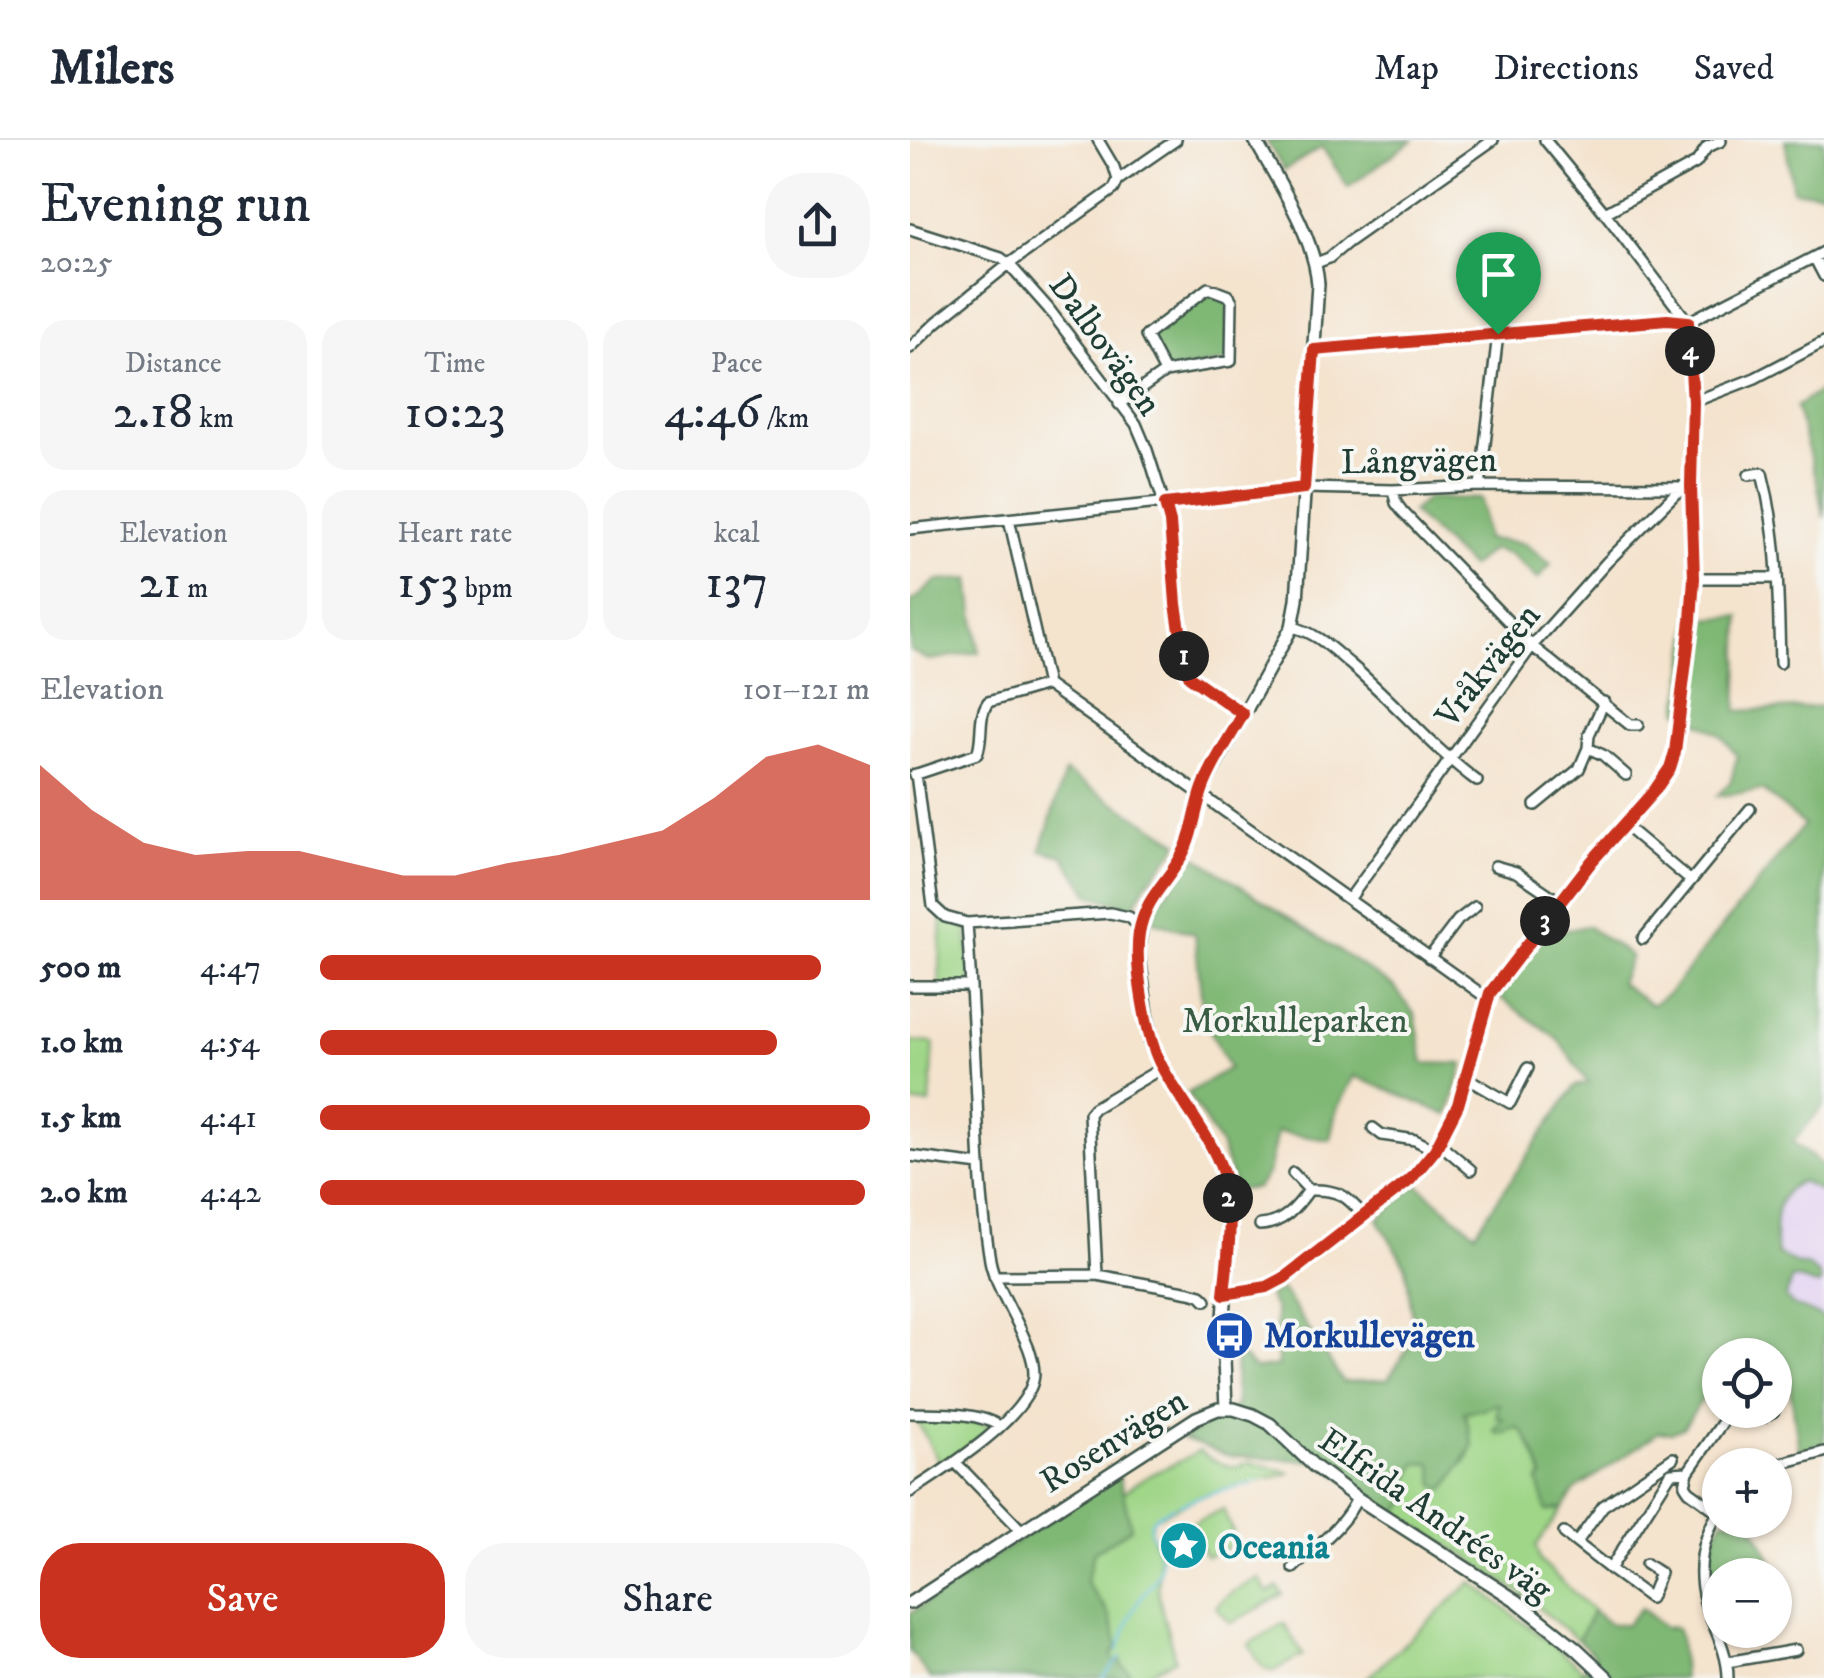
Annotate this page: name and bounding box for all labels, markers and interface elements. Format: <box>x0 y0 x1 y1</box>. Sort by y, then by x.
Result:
text: Milers <box>50 39 174 99</box>
text: Map <box>1374 47 1439 91</box>
text: Directions <box>1494 47 1639 91</box>
text: Saved <box>1694 47 1774 91</box>
text: Evening run <box>40 171 311 240</box>
button: share <box>765 173 870 278</box>
pin <box>1456 232 1541 335</box>
text: 20:25 <box>40 243 113 283</box>
icon: arrive <box>1471 247 1526 302</box>
street label: Dalbovägen <box>1038 266 1171 425</box>
pin: 4 <box>1665 326 1715 376</box>
text: 4 <box>1682 333 1698 368</box>
text: Distance <box>125 346 222 381</box>
text: Time <box>425 346 485 381</box>
text: Pace <box>711 346 763 381</box>
text: 2.18 <box>113 381 193 444</box>
text: 10:23 <box>404 381 506 444</box>
text: 4:46 <box>664 381 761 444</box>
text: km <box>193 401 234 436</box>
text: /km <box>761 401 809 436</box>
street label: Långvägen <box>1340 439 1498 485</box>
text: Elevation <box>119 516 228 551</box>
text: Heart rate <box>398 516 512 551</box>
text: kcal <box>714 516 760 551</box>
text: 21 <box>138 551 181 614</box>
text: 153 <box>397 551 459 614</box>
text: 137 <box>705 551 768 614</box>
text: m <box>181 571 208 606</box>
text: bpm <box>459 571 513 606</box>
street label: Vråkvägen <box>1426 595 1551 738</box>
pin: 1 <box>1159 631 1209 681</box>
text: 1 <box>1179 638 1189 673</box>
text: Elevation <box>40 670 164 710</box>
text: 101–121 m <box>743 670 870 710</box>
pin: 3 <box>1520 896 1570 946</box>
text: 3 <box>1540 903 1550 938</box>
text: 500 m <box>40 948 121 988</box>
text: 4:47 <box>200 948 261 988</box>
park label: Morkulleparken <box>1182 1000 1408 1044</box>
text: 1.0 km <box>40 1023 123 1063</box>
text: 4:54 <box>200 1023 259 1063</box>
text: 1.5 km <box>40 1098 122 1138</box>
text: 4:41 <box>200 1098 257 1138</box>
text: 2.0 km <box>40 1173 128 1213</box>
text: 4:42 <box>200 1173 261 1213</box>
pin: 2 <box>1203 1173 1253 1223</box>
text: 2 <box>1221 1180 1235 1215</box>
bus stop icon: Morkullevägen <box>1203 1309 1255 1361</box>
place label: Morkullevägen <box>1264 1315 1476 1359</box>
map controls <box>1702 1338 1792 1648</box>
button: locate <box>1702 1338 1792 1428</box>
street label: Rosenvägen <box>1033 1379 1195 1504</box>
street label: Elfrida Andrées väg <box>1310 1419 1561 1613</box>
button: + <box>1702 1448 1792 1538</box>
place icon: Oceania <box>1157 1520 1209 1572</box>
place label: Oceania <box>1218 1526 1331 1570</box>
button: Save <box>40 1543 445 1658</box>
button: Share <box>465 1543 870 1658</box>
button: − <box>1702 1558 1792 1648</box>

